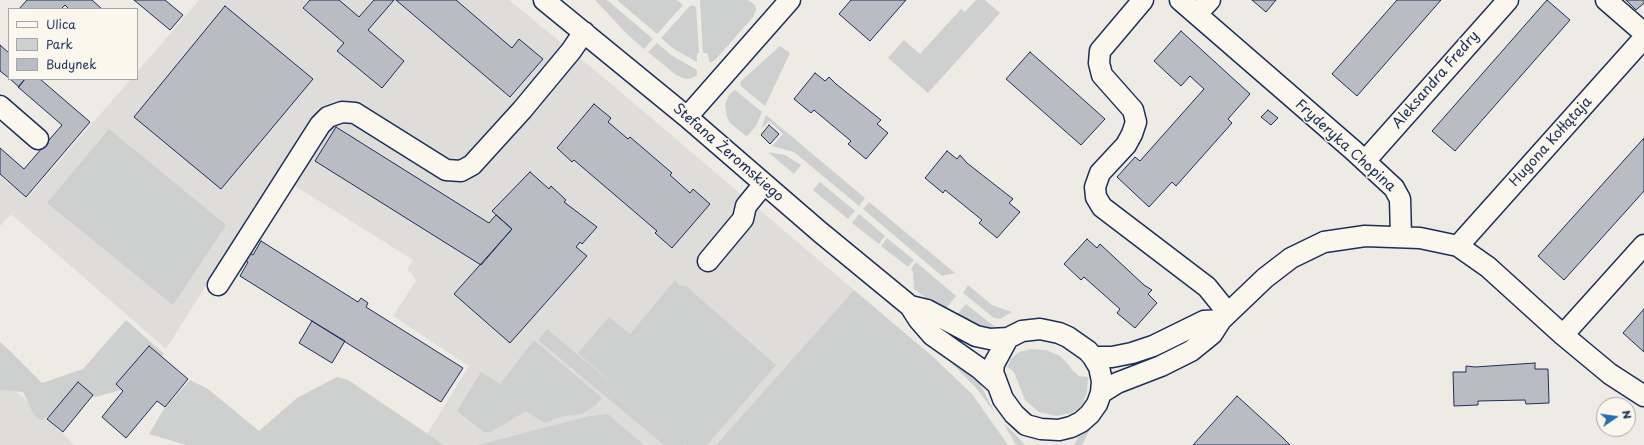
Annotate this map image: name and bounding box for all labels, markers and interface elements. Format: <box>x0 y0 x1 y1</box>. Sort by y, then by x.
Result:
legend <box>8 8 138 80</box>
text: Ulica <box>46 15 76 33</box>
street label: Aleksandra Fredry <box>1389 28 1483 132</box>
text: Park <box>46 35 73 53</box>
text: Budynek <box>46 55 96 73</box>
street label: Hugona Kołłątaja <box>1506 94 1596 190</box>
street label: Fryderyka Chopina <box>1291 97 1399 195</box>
street label: Stefana Żeromskiego <box>669 100 787 206</box>
north arrow <box>1596 397 1636 437</box>
text: N <box>1618 408 1636 421</box>

